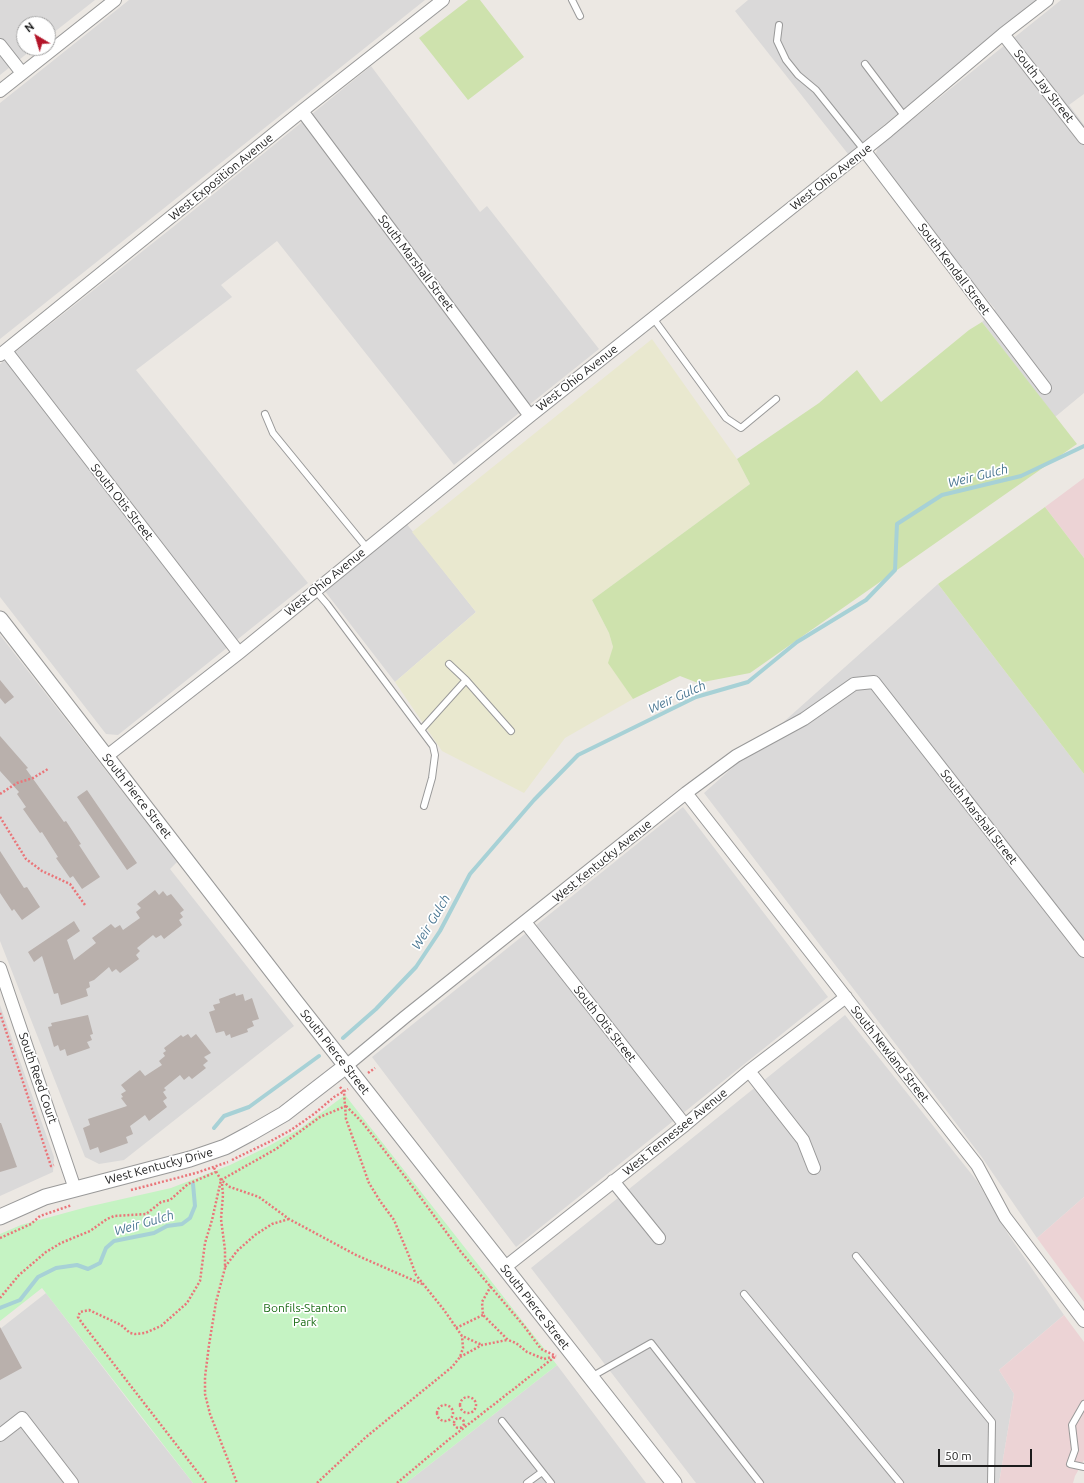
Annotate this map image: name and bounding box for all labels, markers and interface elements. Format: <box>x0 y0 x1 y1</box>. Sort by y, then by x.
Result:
north arrow <box>16 16 56 56</box>
text: N <box>22 20 36 35</box>
street label: South Jay Street <box>1011 47 1077 125</box>
street label: West Exposition Avenue <box>166 131 276 223</box>
street label: West Ohio Avenue <box>787 141 875 213</box>
street label: South Marshall Street <box>375 212 457 314</box>
street label: South Kendall Street <box>915 220 993 318</box>
street label: West Ohio Avenue <box>533 342 621 414</box>
street label: South Otis Street <box>88 461 156 543</box>
water label: Weir Gulch <box>946 461 1010 491</box>
street label: West Ohio Avenue <box>282 545 368 619</box>
water label: Weir Gulch <box>646 677 708 717</box>
street label: South Pierce Street <box>99 751 175 841</box>
street label: South Marshall Street <box>937 767 1021 867</box>
street label: West Kentucky Avenue <box>550 817 654 905</box>
water label: Weir Gulch <box>408 892 454 952</box>
street label: South Otis Street <box>571 983 639 1065</box>
street label: South Newland Street <box>848 1003 932 1105</box>
street label: South Pierce Street <box>297 1007 373 1097</box>
street label: South Reed Court <box>16 1031 60 1125</box>
street label: West Tennessee Avenue <box>620 1085 730 1179</box>
street label: West Kentucky Drive <box>104 1145 214 1187</box>
water label: Weir Gulch <box>112 1207 176 1239</box>
street label: South Pierce Street <box>497 1262 573 1352</box>
park label: Bonfils-Stanton Park <box>263 1301 347 1329</box>
scale bar <box>940 1441 1034 1467</box>
text: 50 m <box>945 1449 972 1462</box>

